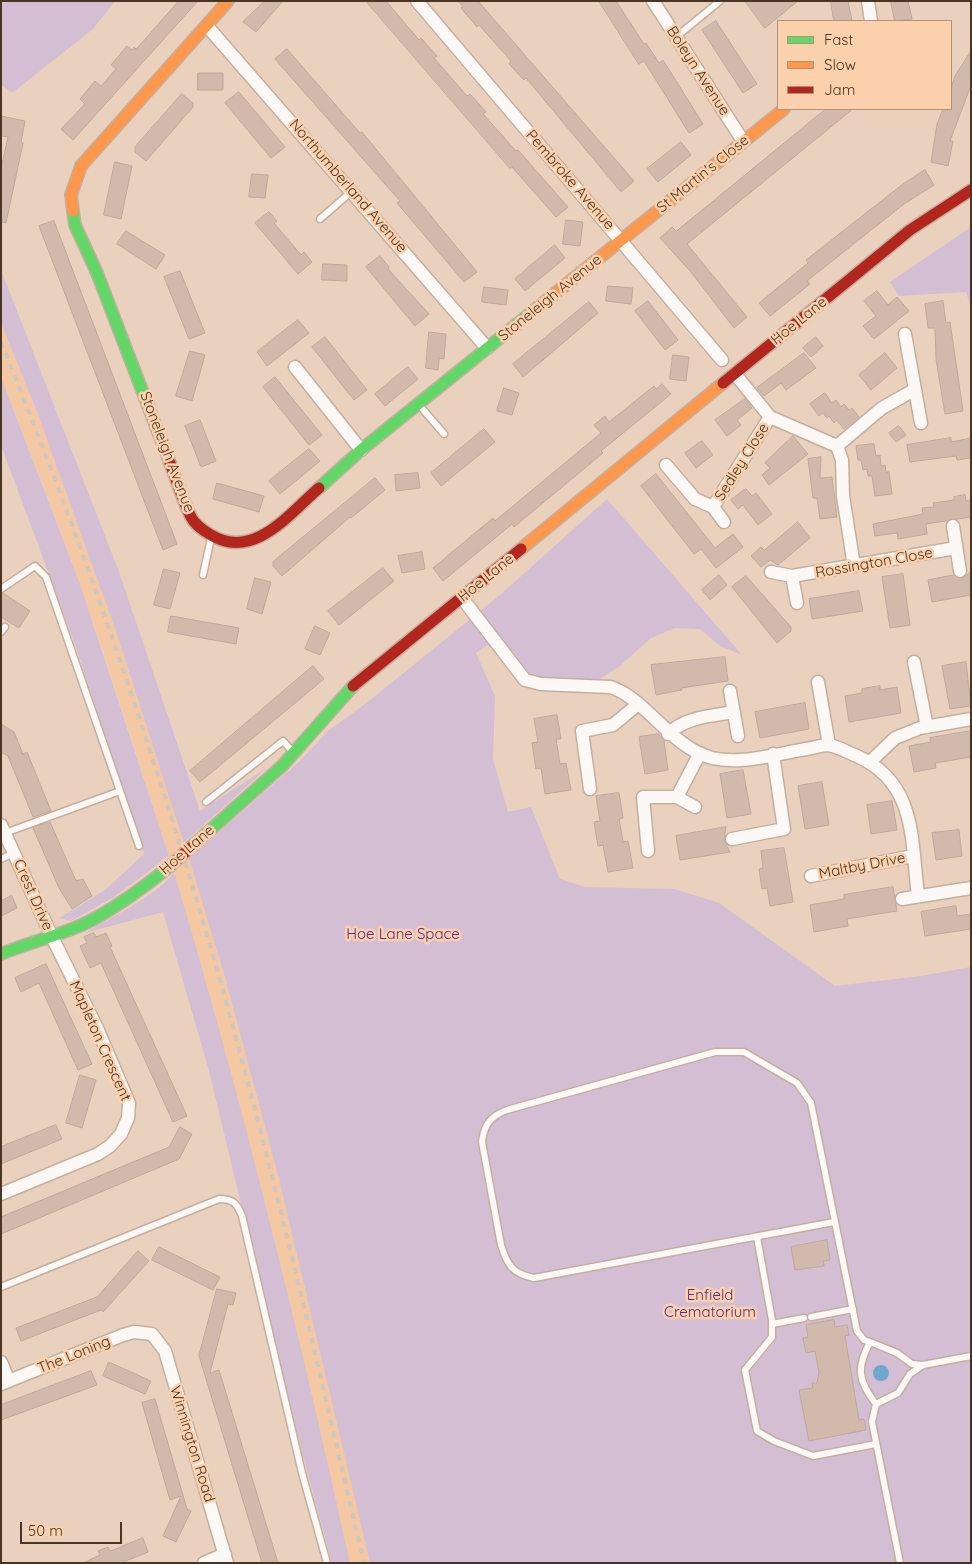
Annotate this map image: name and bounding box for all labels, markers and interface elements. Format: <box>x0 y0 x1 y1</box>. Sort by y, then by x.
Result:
legend <box>777 20 952 110</box>
street label: Boleyn Avenue <box>662 23 734 119</box>
text: Fast <box>824 30 853 49</box>
text: Slow <box>824 55 856 74</box>
text: Jam <box>824 80 855 99</box>
street label: Northumberland Avenue <box>285 116 411 256</box>
street label: Pembroke Avenue <box>522 127 618 233</box>
street label: St Martin's Close <box>653 131 753 217</box>
street label: Stoneleigh Avenue <box>495 251 605 345</box>
street label: Hoe Lane <box>767 293 831 349</box>
street label: Stoneleigh Avenue <box>136 389 198 515</box>
street label: Sedley Close <box>711 420 773 504</box>
street label: Rossington Close <box>814 544 934 582</box>
street label: Hoe Lane <box>454 550 518 606</box>
street label: Hoe Lane <box>156 821 218 879</box>
street label: Maltby Drive <box>817 849 907 883</box>
street label: Crest Drive <box>9 857 57 933</box>
park label: Hoe Lane Space <box>346 925 460 943</box>
street label: Mapleton Crescent <box>65 978 135 1104</box>
park label: Enfield Crematorium <box>664 1286 756 1321</box>
street label: The Loning <box>35 1332 113 1378</box>
street label: Winnington Road <box>166 1384 218 1504</box>
scale bar <box>22 1512 125 1544</box>
text: 50 m <box>28 1521 63 1540</box>

